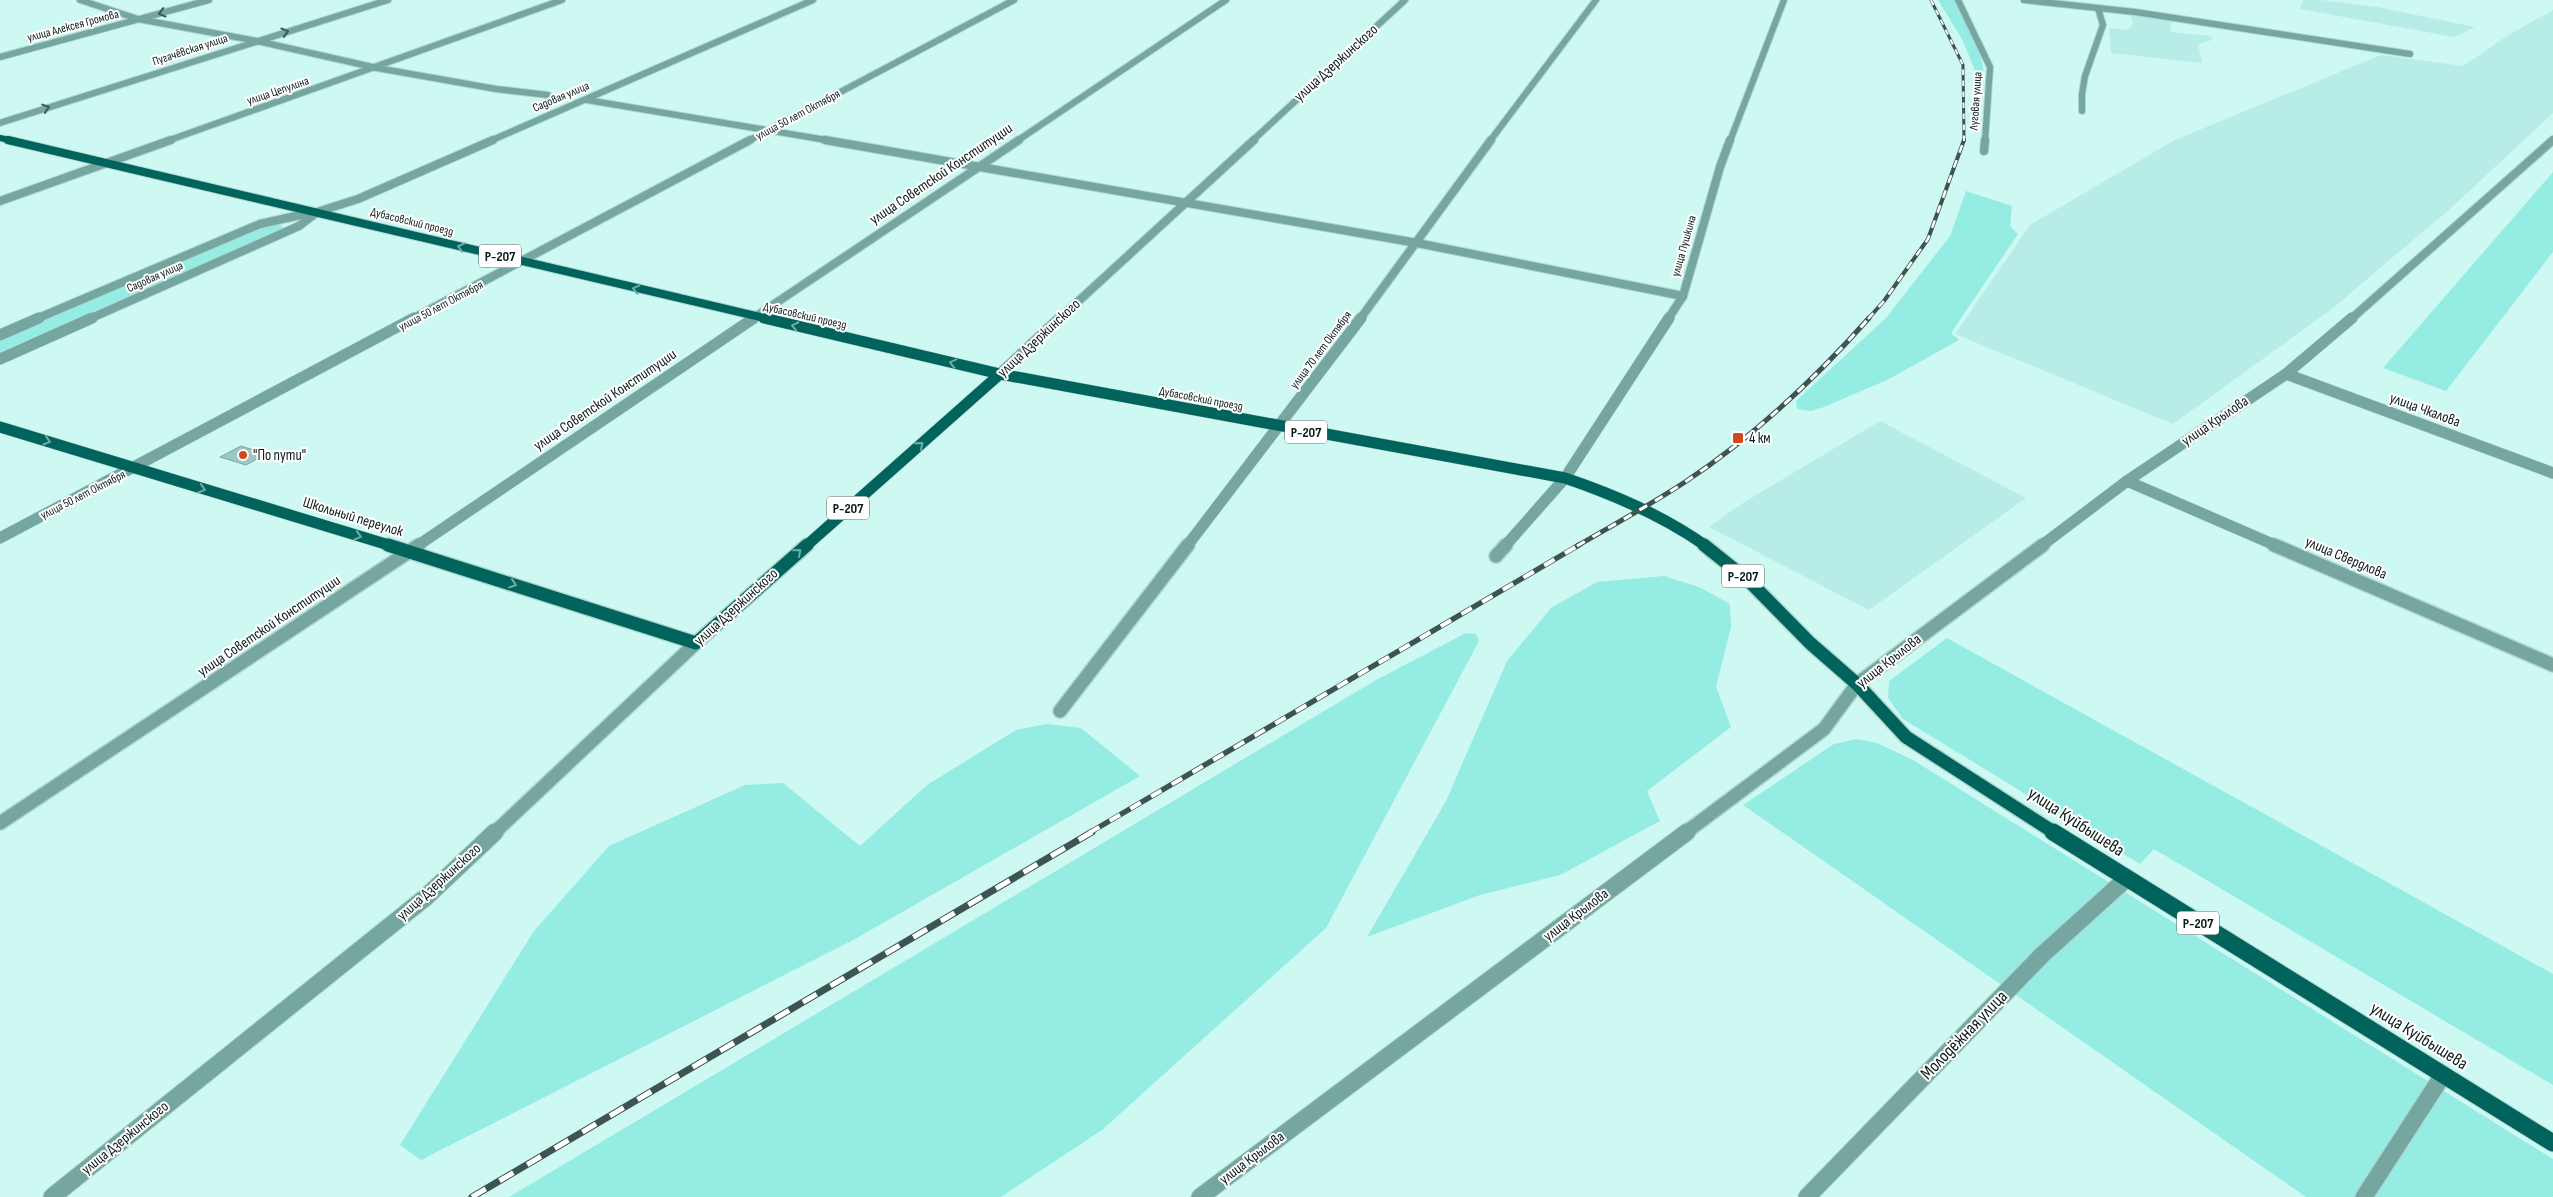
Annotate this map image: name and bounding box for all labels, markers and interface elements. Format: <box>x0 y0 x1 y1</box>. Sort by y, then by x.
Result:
street label: улица Алексея Громова <box>26 6 121 45</box>
one-way arrow <box>159 7 167 17</box>
street label: улица Дзержинского <box>1290 20 1382 106</box>
one-way arrow <box>280 28 288 38</box>
street label: Пугачёвская улица <box>150 31 230 69</box>
street label: Луговая улица <box>1966 71 1986 132</box>
street label: улица Цепулина <box>245 73 311 109</box>
street label: Садовая улица <box>531 78 592 116</box>
street label: улица 50 лет Октября <box>753 86 843 144</box>
one-way arrow <box>42 104 50 114</box>
street label: улица Советской Конституции <box>866 119 1016 229</box>
street label: Дубасовский проезд <box>369 204 455 240</box>
street label: улица Пушкина <box>1668 213 1700 278</box>
one-way arrow <box>457 242 466 253</box>
road number: Р-207 <box>479 245 521 268</box>
street label: Садовая улица <box>125 258 186 296</box>
street label: улица 50 лет Октября <box>396 277 486 335</box>
one-way arrow <box>632 284 641 295</box>
street label: улица Дзержинского <box>994 295 1084 381</box>
street label: Дубасовский проезд <box>762 299 848 333</box>
street label: улица 70 лет Октября <box>1287 308 1355 392</box>
one-way arrow <box>790 321 799 332</box>
street label: улица Советской Конституции <box>530 345 680 455</box>
one-way arrow <box>948 358 957 369</box>
street label: Дубасовский проезд <box>1158 384 1244 414</box>
street label: улица Чкалова <box>2387 388 2463 432</box>
street label: улица Крылова <box>2178 392 2252 450</box>
road number: Р-207 <box>1285 421 1327 444</box>
place label: 4 км <box>1749 429 1771 448</box>
marker: 4 км <box>1731 431 1745 445</box>
one-way arrow <box>42 436 50 446</box>
one-way arrow <box>915 442 924 451</box>
place label: "По пути" <box>253 446 306 465</box>
marker: "По пути" <box>237 449 249 461</box>
street label: улица 50 лет Октября <box>38 467 128 523</box>
one-way arrow <box>197 484 206 494</box>
street label: Школьный переулок <box>300 493 406 541</box>
road number: Р-207 <box>827 496 869 520</box>
one-way arrow <box>353 530 361 540</box>
street label: улица Свердлова <box>2302 532 2390 584</box>
one-way arrow <box>793 549 802 558</box>
street label: улица Дзержинского <box>690 564 782 650</box>
road number: Р-207 <box>1722 564 1764 588</box>
street label: улица Советской Конституции <box>194 571 344 681</box>
one-way arrow <box>508 578 516 588</box>
street label: улица Крылова <box>1853 630 1925 692</box>
street label: улица Куйбышева <box>2024 783 2128 861</box>
street label: улица Дзержинского <box>393 839 485 925</box>
street label: улица Крылова <box>1540 884 1613 946</box>
road number: Р-207 <box>2177 911 2219 934</box>
street label: Молодёжная улица <box>1916 986 2012 1084</box>
street label: улица Куйбышева <box>2366 998 2472 1074</box>
street label: улица Дзержинского <box>78 1097 172 1179</box>
street label: улица Крылова <box>1216 1127 1289 1189</box>

